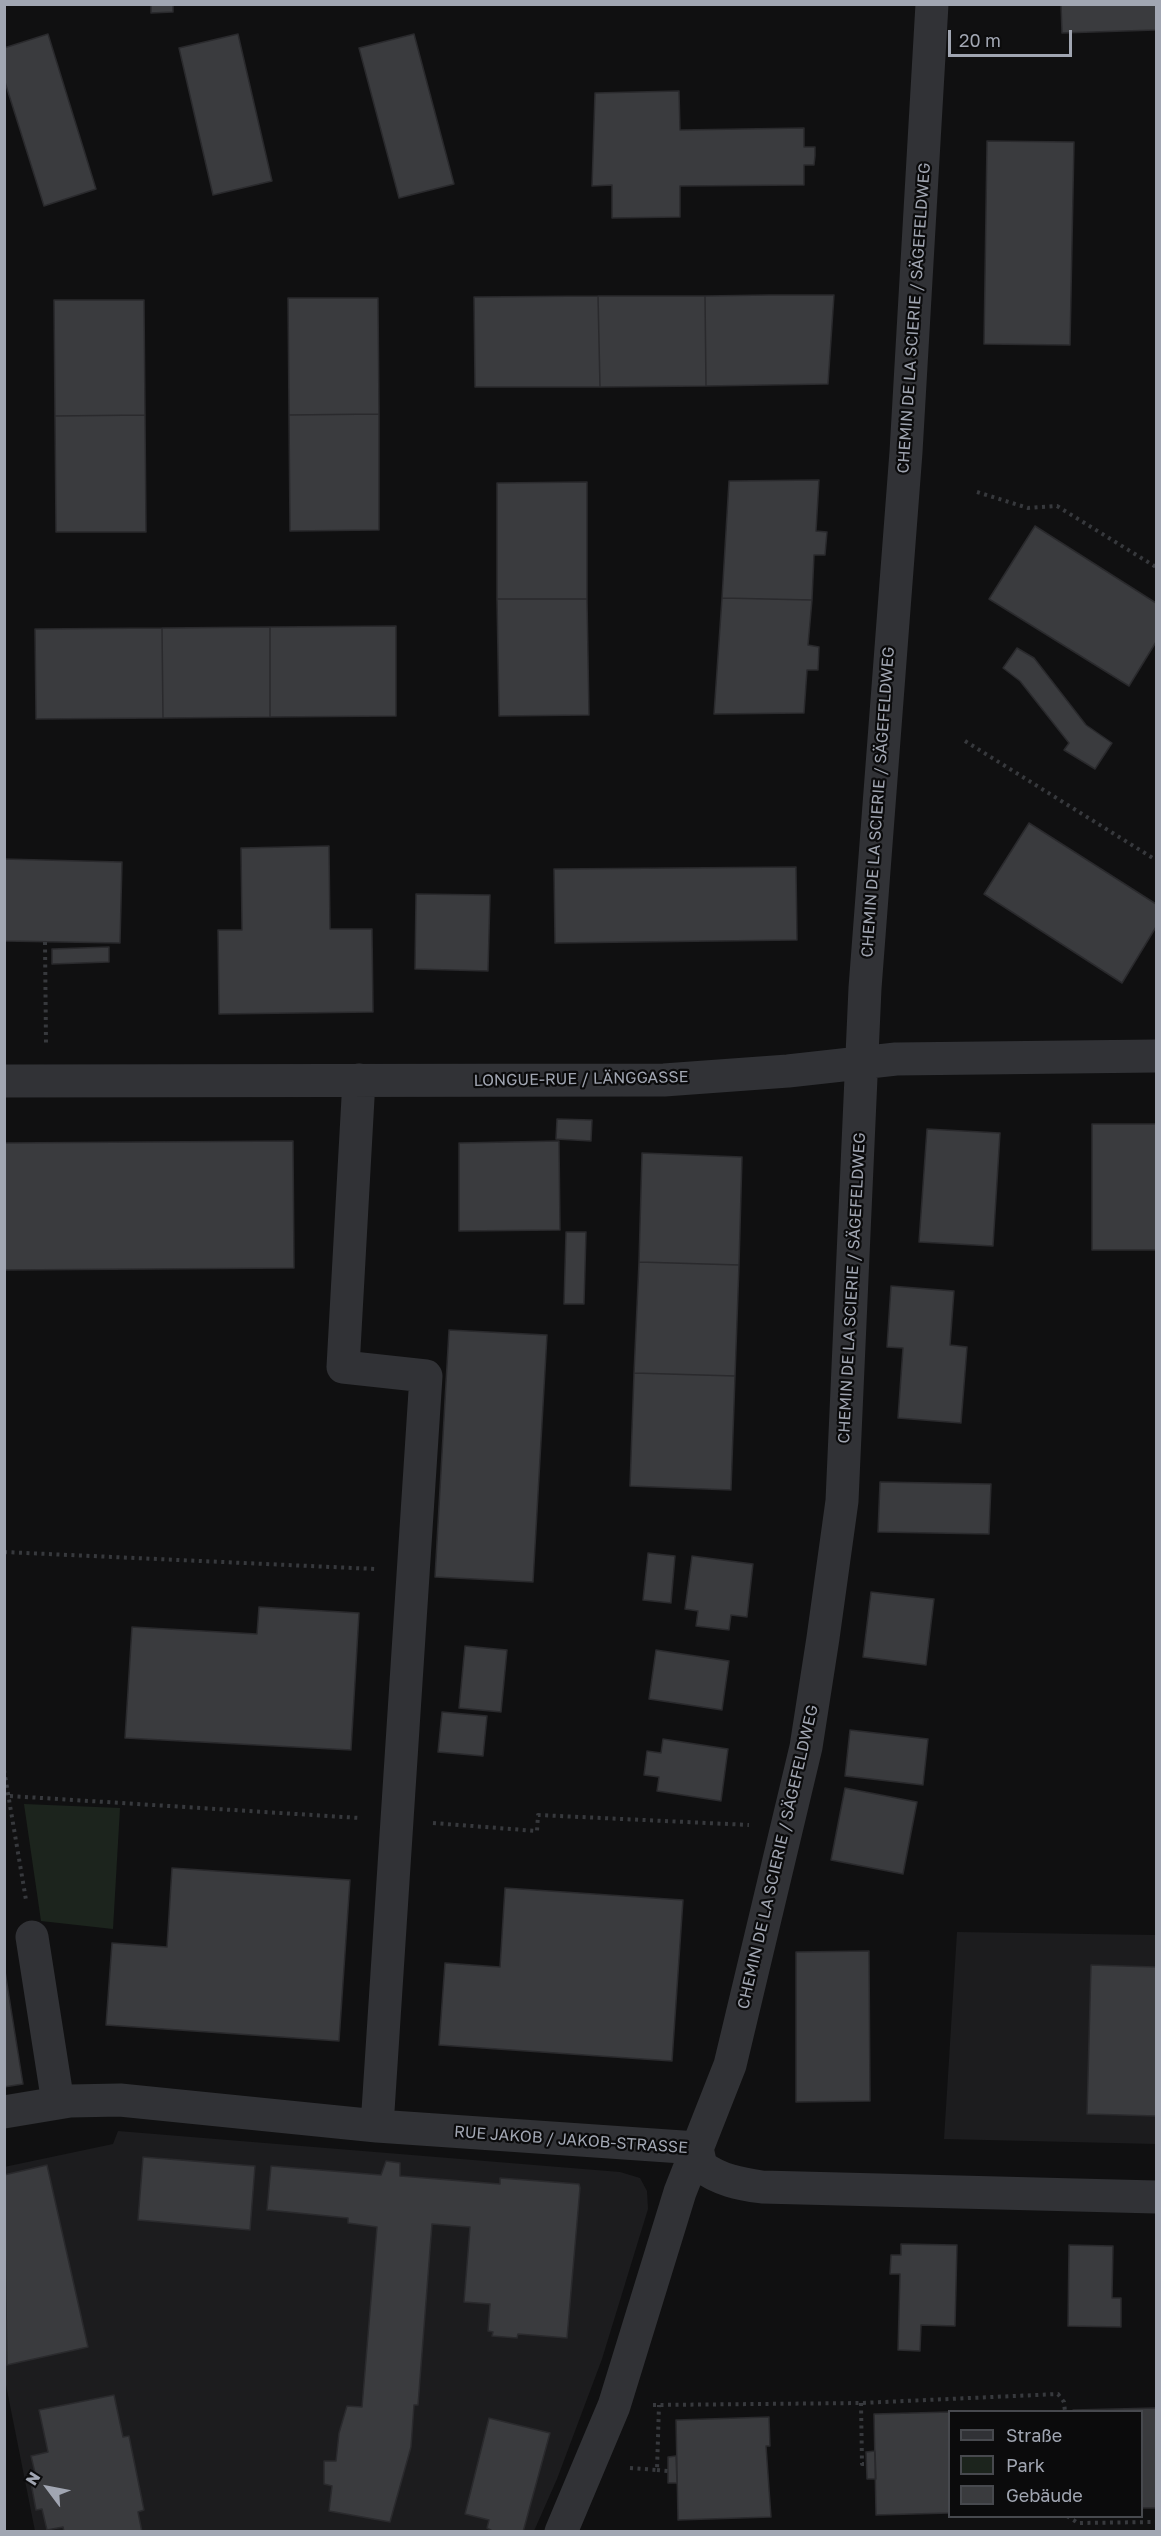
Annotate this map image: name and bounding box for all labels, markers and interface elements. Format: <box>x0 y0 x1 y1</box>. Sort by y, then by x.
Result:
scale bar <box>951 18 1076 56</box>
text: 20 m <box>959 29 1001 51</box>
street label: CHEMIN DE LA SCIERIE / SÄGEFELDWEG <box>894 162 934 474</box>
street label: CHEMIN DE LA SCIERIE / SÄGEFELDWEG <box>858 646 898 958</box>
street label: LONGUE-RUE / LÄNGGASSE <box>474 1068 688 1090</box>
street label: CHEMIN DE LA SCIERIE / SÄGEFELDWEG <box>834 1132 870 1444</box>
street label: CHEMIN DE LA SCIERIE / SÄGEFELDWEG <box>734 1703 822 2011</box>
street label: RUE JAKOB / JAKOB-STRASSE <box>453 2122 689 2158</box>
legend <box>948 2410 1143 2518</box>
text: Straße <box>1006 2424 1062 2446</box>
text: Park <box>1006 2454 1045 2476</box>
north arrow <box>18 2458 78 2518</box>
text: N <box>21 2468 44 2489</box>
text: Gebäude <box>1006 2484 1083 2506</box>

